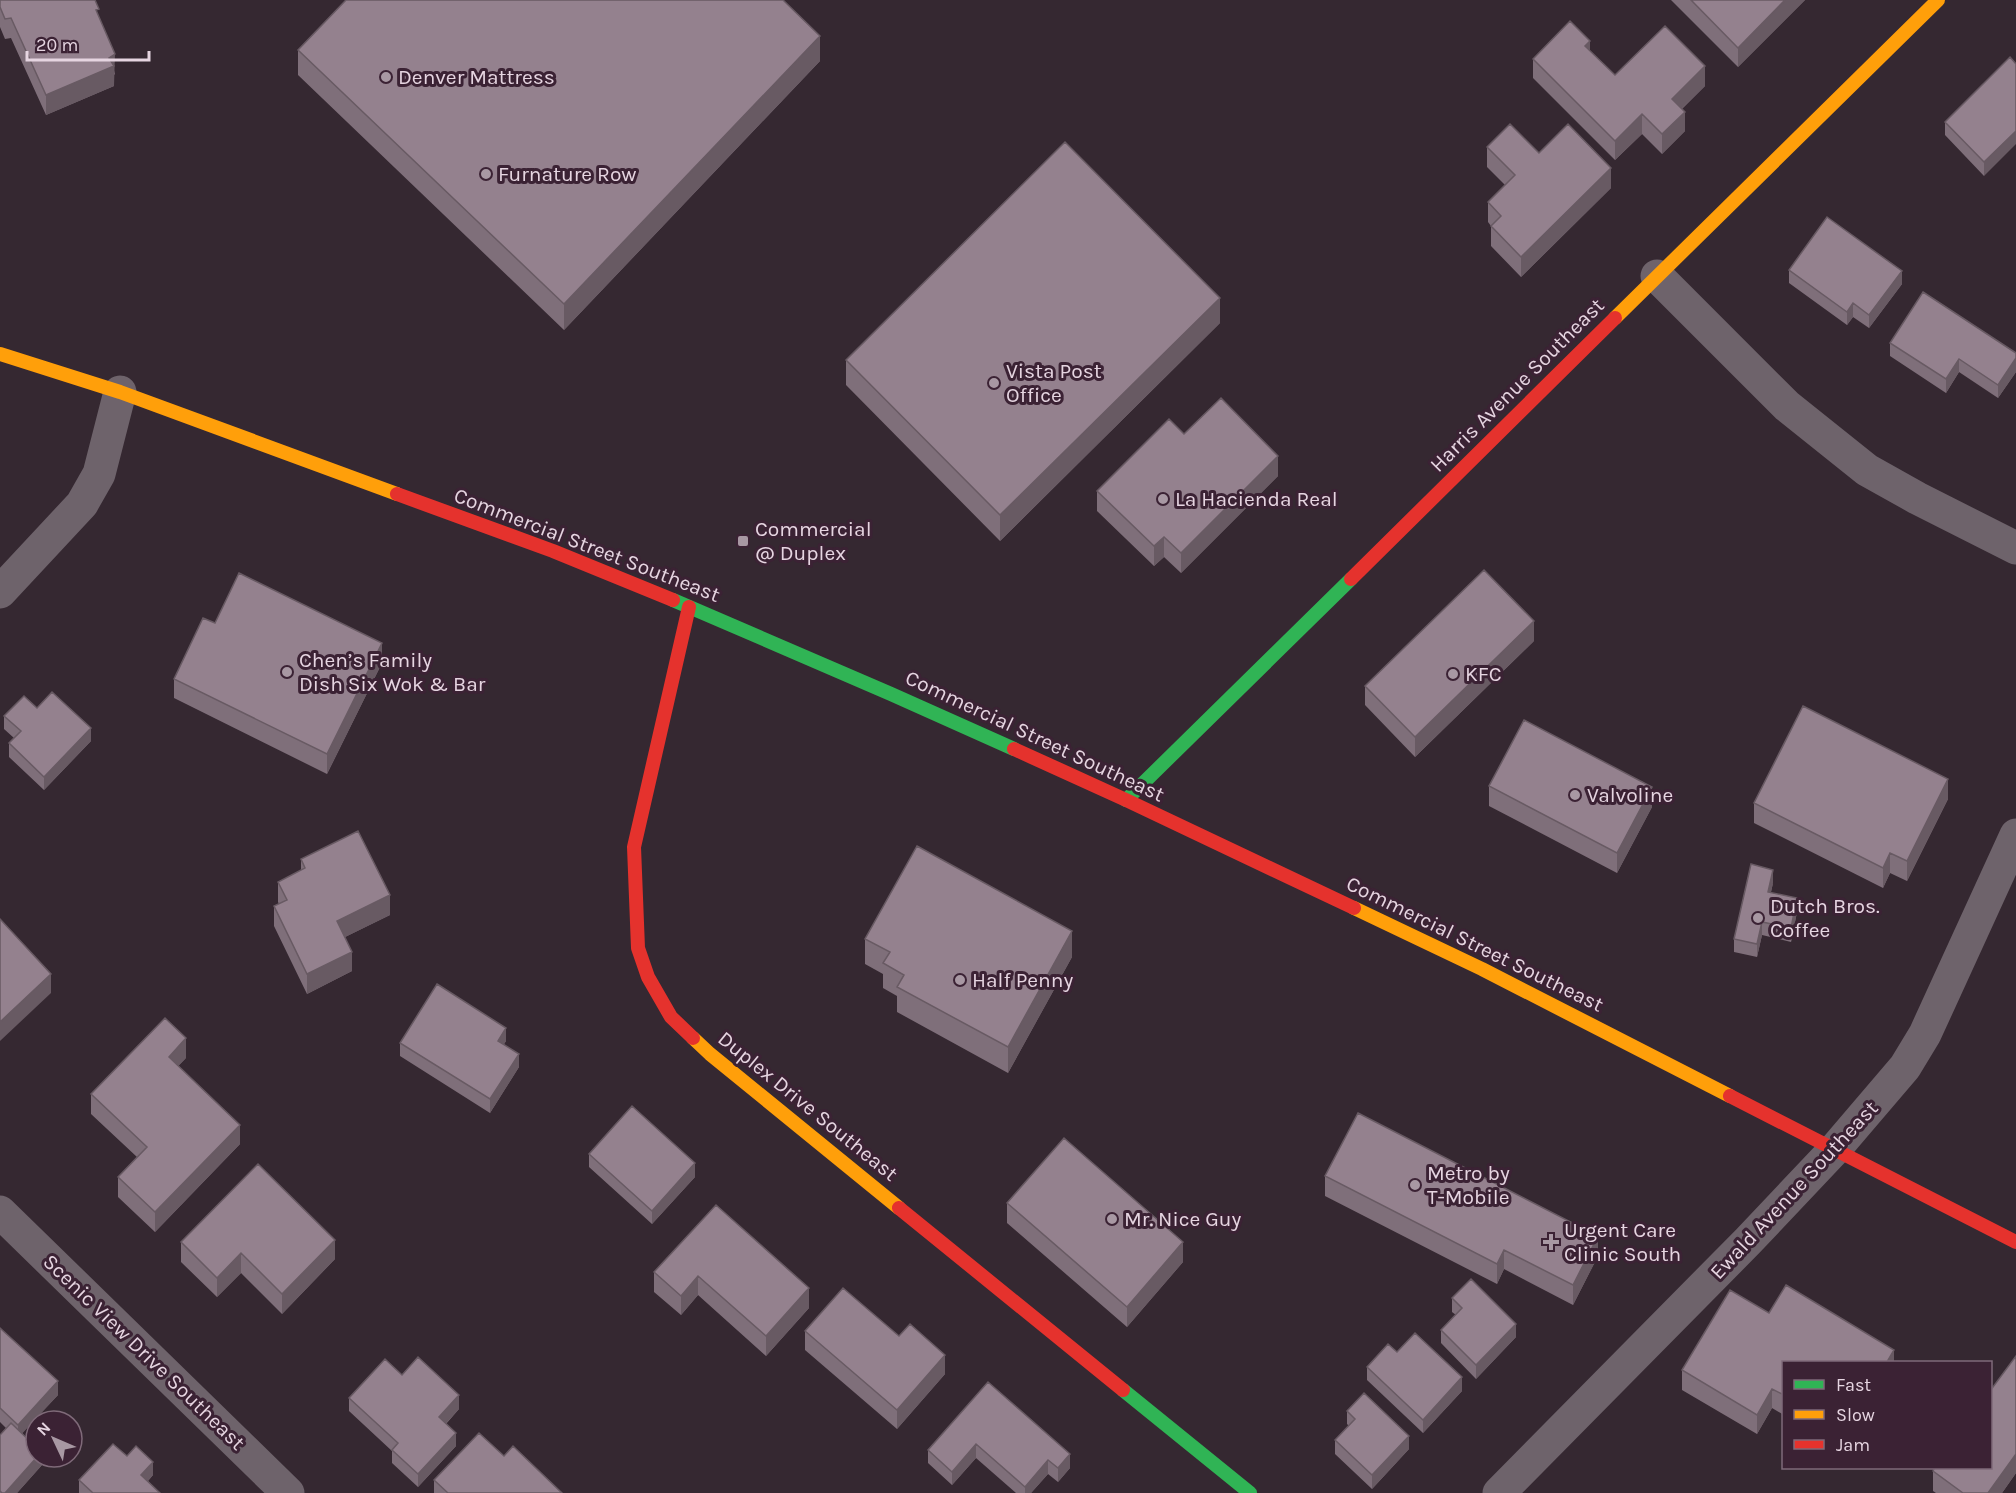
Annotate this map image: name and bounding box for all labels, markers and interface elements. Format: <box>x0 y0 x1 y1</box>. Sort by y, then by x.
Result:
scale bar <box>27 24 148 62</box>
text: 20 m <box>36 34 78 56</box>
place label: Denver Mattress <box>398 65 555 89</box>
marker: Denver Mattress <box>379 70 393 84</box>
place label: Furnature Row <box>498 162 637 186</box>
marker: Furnature Row <box>479 167 493 181</box>
street label: Harris Avenue Southeast <box>1425 293 1609 477</box>
place label: Vista Post Office <box>1006 359 1102 407</box>
marker: Vista Post Office <box>987 376 1001 390</box>
street label: Commercial Street Southeast <box>451 483 723 607</box>
place label: La Hacienda Real <box>1175 487 1338 511</box>
marker: La Hacienda Real <box>1156 492 1170 506</box>
place label: Commercial @ Duplex <box>755 517 872 565</box>
marker: Commercial @ Duplex <box>736 534 750 548</box>
place label: Chen’s Family Dish Six Wok & Bar <box>299 648 486 696</box>
place label: KFC <box>1465 662 1502 686</box>
marker: Chen’s Family Dish Six Wok & Bar <box>280 665 294 679</box>
street label: Commercial Street Southeast <box>902 665 1168 807</box>
marker: KFC <box>1446 667 1460 681</box>
place label: Valvoline <box>1587 783 1673 807</box>
marker: Valvoline <box>1568 788 1582 802</box>
street label: Commercial Street Southeast <box>1343 871 1607 1017</box>
place label: Dutch Bros. Coffee <box>1770 894 1880 942</box>
marker: Dutch Bros. Coffee <box>1751 911 1765 925</box>
place label: Half Penny <box>972 968 1073 992</box>
marker: Half Penny <box>953 973 967 987</box>
street label: Duplex Drive Southeast <box>713 1026 903 1186</box>
street label: Ewald Avenue Southeast <box>1705 1096 1883 1284</box>
place label: Metro by T-Mobile <box>1427 1161 1510 1209</box>
marker: Metro by T-Mobile <box>1408 1178 1422 1192</box>
place label: Mr. Nice Guy <box>1124 1207 1242 1231</box>
marker: Mr. Nice Guy <box>1105 1212 1119 1226</box>
place label: Urgent Care Clinic South <box>1564 1218 1681 1266</box>
marker: Urgent Care Clinic South <box>1542 1233 1560 1251</box>
street label: Scenic View Drive Southeast <box>38 1249 250 1455</box>
legend <box>1782 1361 1992 1469</box>
text: Fast <box>1836 1374 1871 1396</box>
text: Slow <box>1836 1404 1875 1426</box>
north arrow <box>24 1409 84 1469</box>
text: N <box>33 1418 54 1440</box>
text: Jam <box>1836 1434 1870 1456</box>

